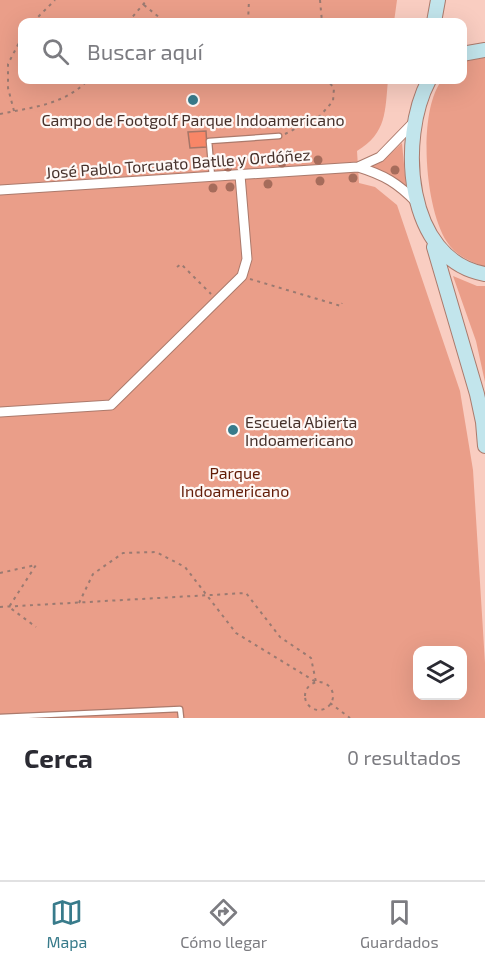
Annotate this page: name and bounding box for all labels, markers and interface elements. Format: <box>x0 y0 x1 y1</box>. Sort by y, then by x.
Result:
search box <box>18 18 467 84</box>
icon: search <box>39 35 72 68</box>
text: Buscar aquí <box>87 38 203 64</box>
marker: Campo de Footgolf Parque Indoamericano <box>186 93 200 107</box>
place label: Campo de Footgolf Parque Indoamericano <box>41 110 345 129</box>
street label: José Pablo Torcuato Batlle y Ordóñez <box>45 144 311 182</box>
place label: Escuela Abierta Indoamericano <box>245 412 357 449</box>
marker: Escuela Abierta Indoamericano <box>226 423 240 437</box>
park label: Parque Indoamericano <box>181 463 289 500</box>
map controls <box>413 646 467 700</box>
button: layers <box>413 646 467 700</box>
text: Cerca <box>24 742 93 773</box>
text: 0 resultados <box>347 745 461 769</box>
tab: Mapa <box>46 896 87 951</box>
tab: Cómo llegar <box>180 896 267 951</box>
tab: Guardados <box>360 896 439 951</box>

